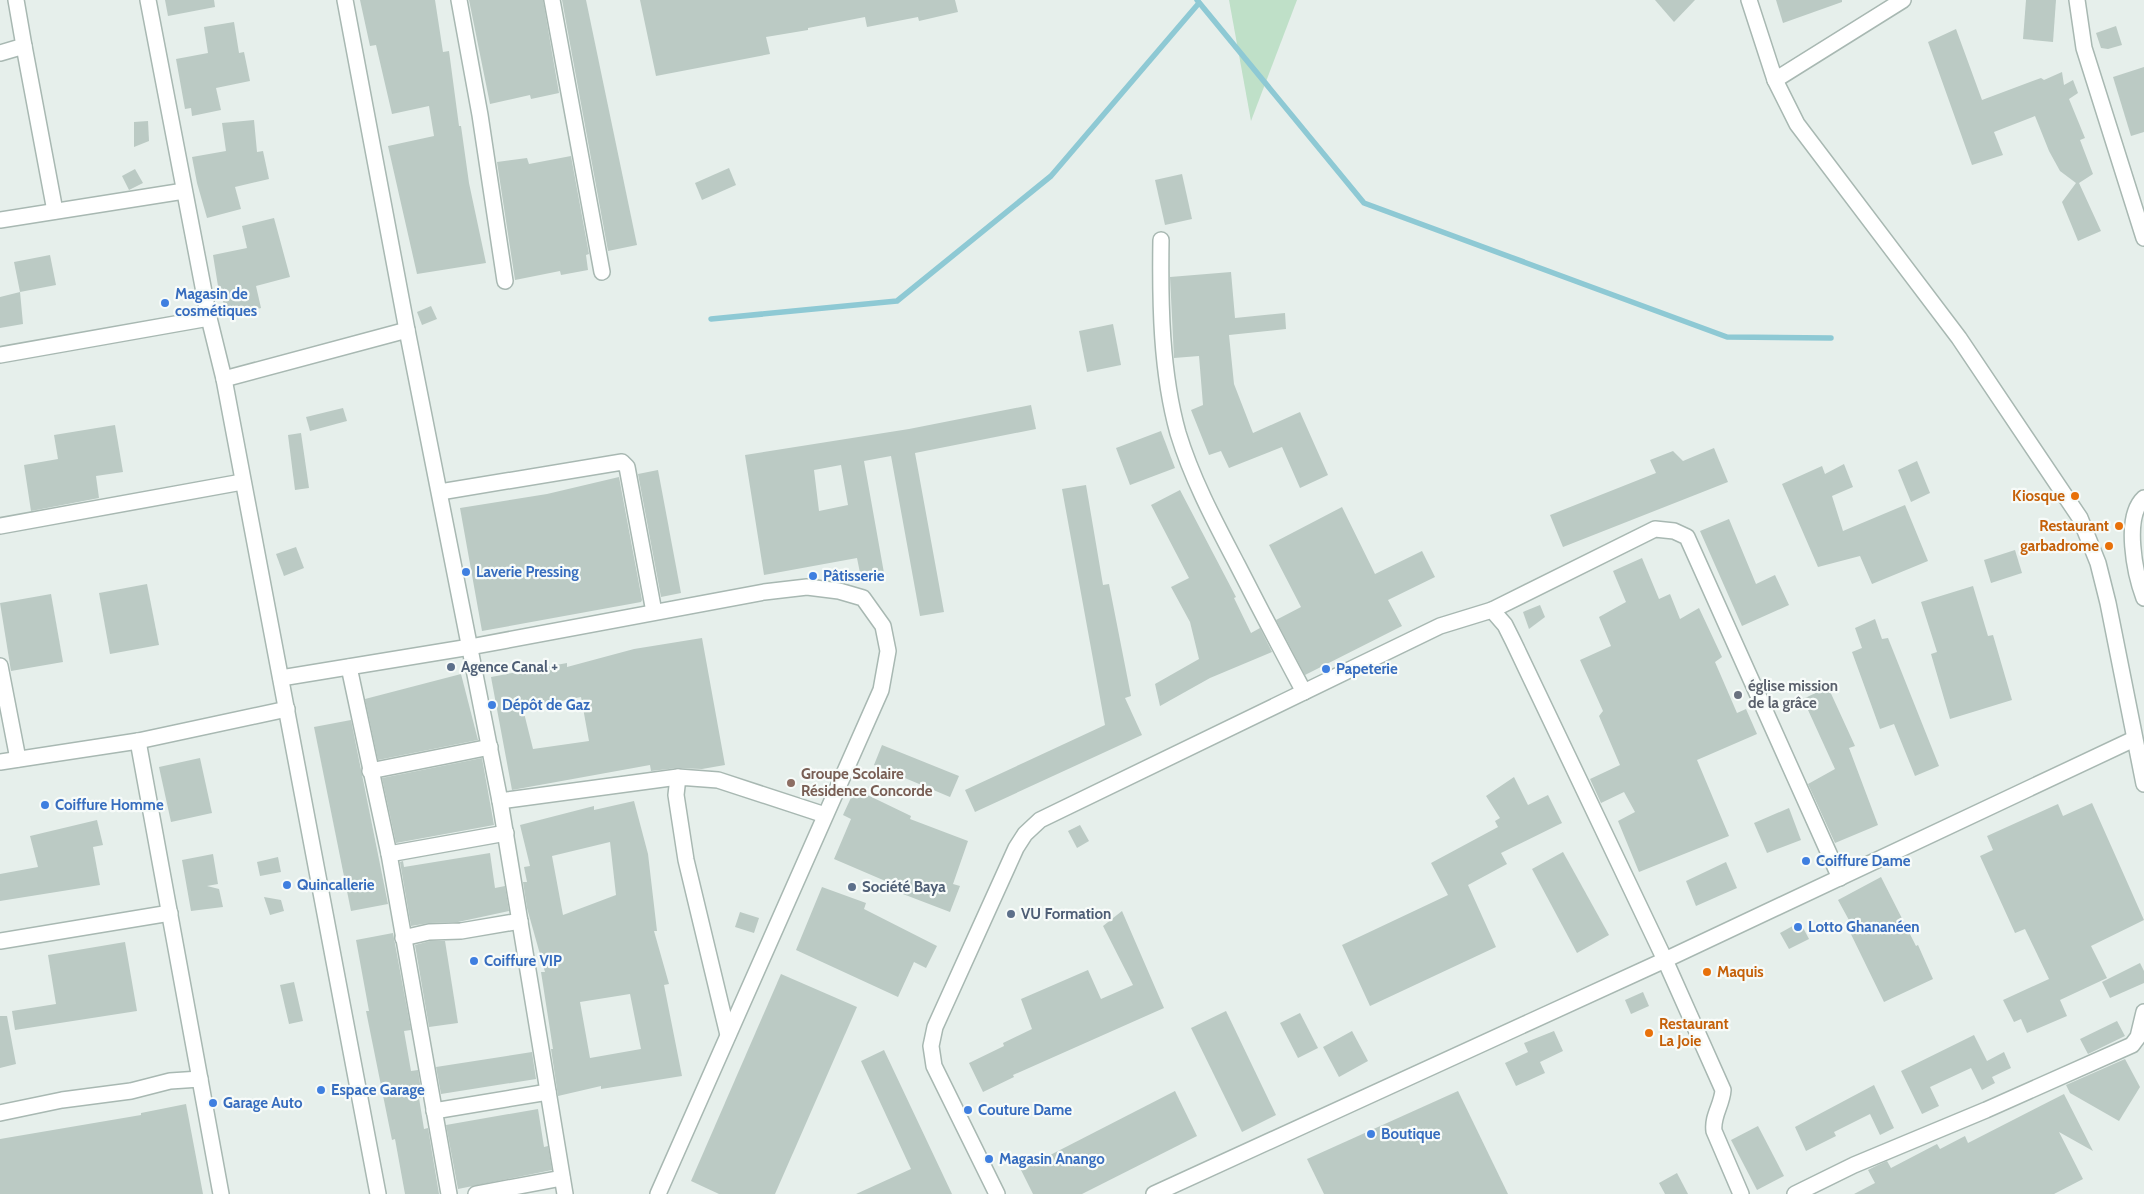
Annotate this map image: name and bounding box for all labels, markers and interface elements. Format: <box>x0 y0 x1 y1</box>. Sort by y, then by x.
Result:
place label: Magasin de cosmétiques <box>175 285 257 320</box>
marker: Magasin de cosmétiques <box>159 297 171 309</box>
place label: Kiosque <box>2012 487 2065 505</box>
marker: Kiosque <box>2069 490 2081 502</box>
place label: Restaurant <box>2039 517 2109 535</box>
marker: Restaurant <box>2113 520 2125 532</box>
place label: garbadrome <box>2020 537 2099 555</box>
marker: garbadrome <box>2103 540 2115 552</box>
place label: Laverie Pressing <box>476 563 579 581</box>
marker: Laverie Pressing <box>460 566 472 578</box>
place label: Pâtisserie <box>823 567 885 585</box>
marker: Pâtisserie <box>807 570 819 582</box>
place label: Agence Canal + <box>461 658 558 676</box>
place label: Papeterie <box>1336 660 1398 678</box>
marker: Agence Canal + <box>445 661 457 673</box>
marker: Papeterie <box>1320 663 1332 675</box>
place label: église mission de la grâce <box>1748 677 1838 712</box>
marker: église mission de la grâce <box>1732 689 1744 701</box>
place label: Dépôt de Gaz <box>502 696 590 714</box>
marker: Dépôt de Gaz <box>486 699 498 711</box>
place label: Groupe Scolaire Résidence Concorde <box>801 765 933 800</box>
marker: Groupe Scolaire Résidence Concorde <box>785 777 797 789</box>
place label: Coiffure Homme <box>55 796 164 814</box>
marker: Coiffure Homme <box>39 799 51 811</box>
place label: Coiffure Dame <box>1816 852 1911 870</box>
marker: Coiffure Dame <box>1800 855 1812 867</box>
place label: Quincallerie <box>297 876 375 894</box>
place label: Société Baya <box>862 878 946 896</box>
marker: Quincallerie <box>281 879 293 891</box>
marker: Société Baya <box>846 881 858 893</box>
place label: VU Formation <box>1021 905 1111 923</box>
marker: VU Formation <box>1005 908 1017 920</box>
place label: Lotto Ghananéen <box>1808 918 1919 936</box>
marker: Lotto Ghananéen <box>1792 921 1804 933</box>
place label: Coiffure VIP <box>484 952 562 970</box>
marker: Coiffure VIP <box>468 955 480 967</box>
place label: Maquis <box>1717 963 1764 981</box>
marker: Maquis <box>1701 966 1713 978</box>
place label: Restaurant La Joie <box>1659 1015 1729 1050</box>
marker: Restaurant La Joie <box>1643 1027 1655 1039</box>
place label: Espace Garage <box>331 1081 425 1099</box>
marker: Espace Garage <box>315 1084 327 1096</box>
place label: Garage Auto <box>223 1094 303 1112</box>
marker: Garage Auto <box>207 1097 219 1109</box>
place label: Couture Dame <box>978 1101 1072 1119</box>
marker: Couture Dame <box>962 1104 974 1116</box>
place label: Boutique <box>1381 1125 1441 1143</box>
marker: Boutique <box>1365 1128 1377 1140</box>
place label: Magasin Anango <box>999 1150 1105 1168</box>
marker: Magasin Anango <box>983 1153 995 1165</box>

